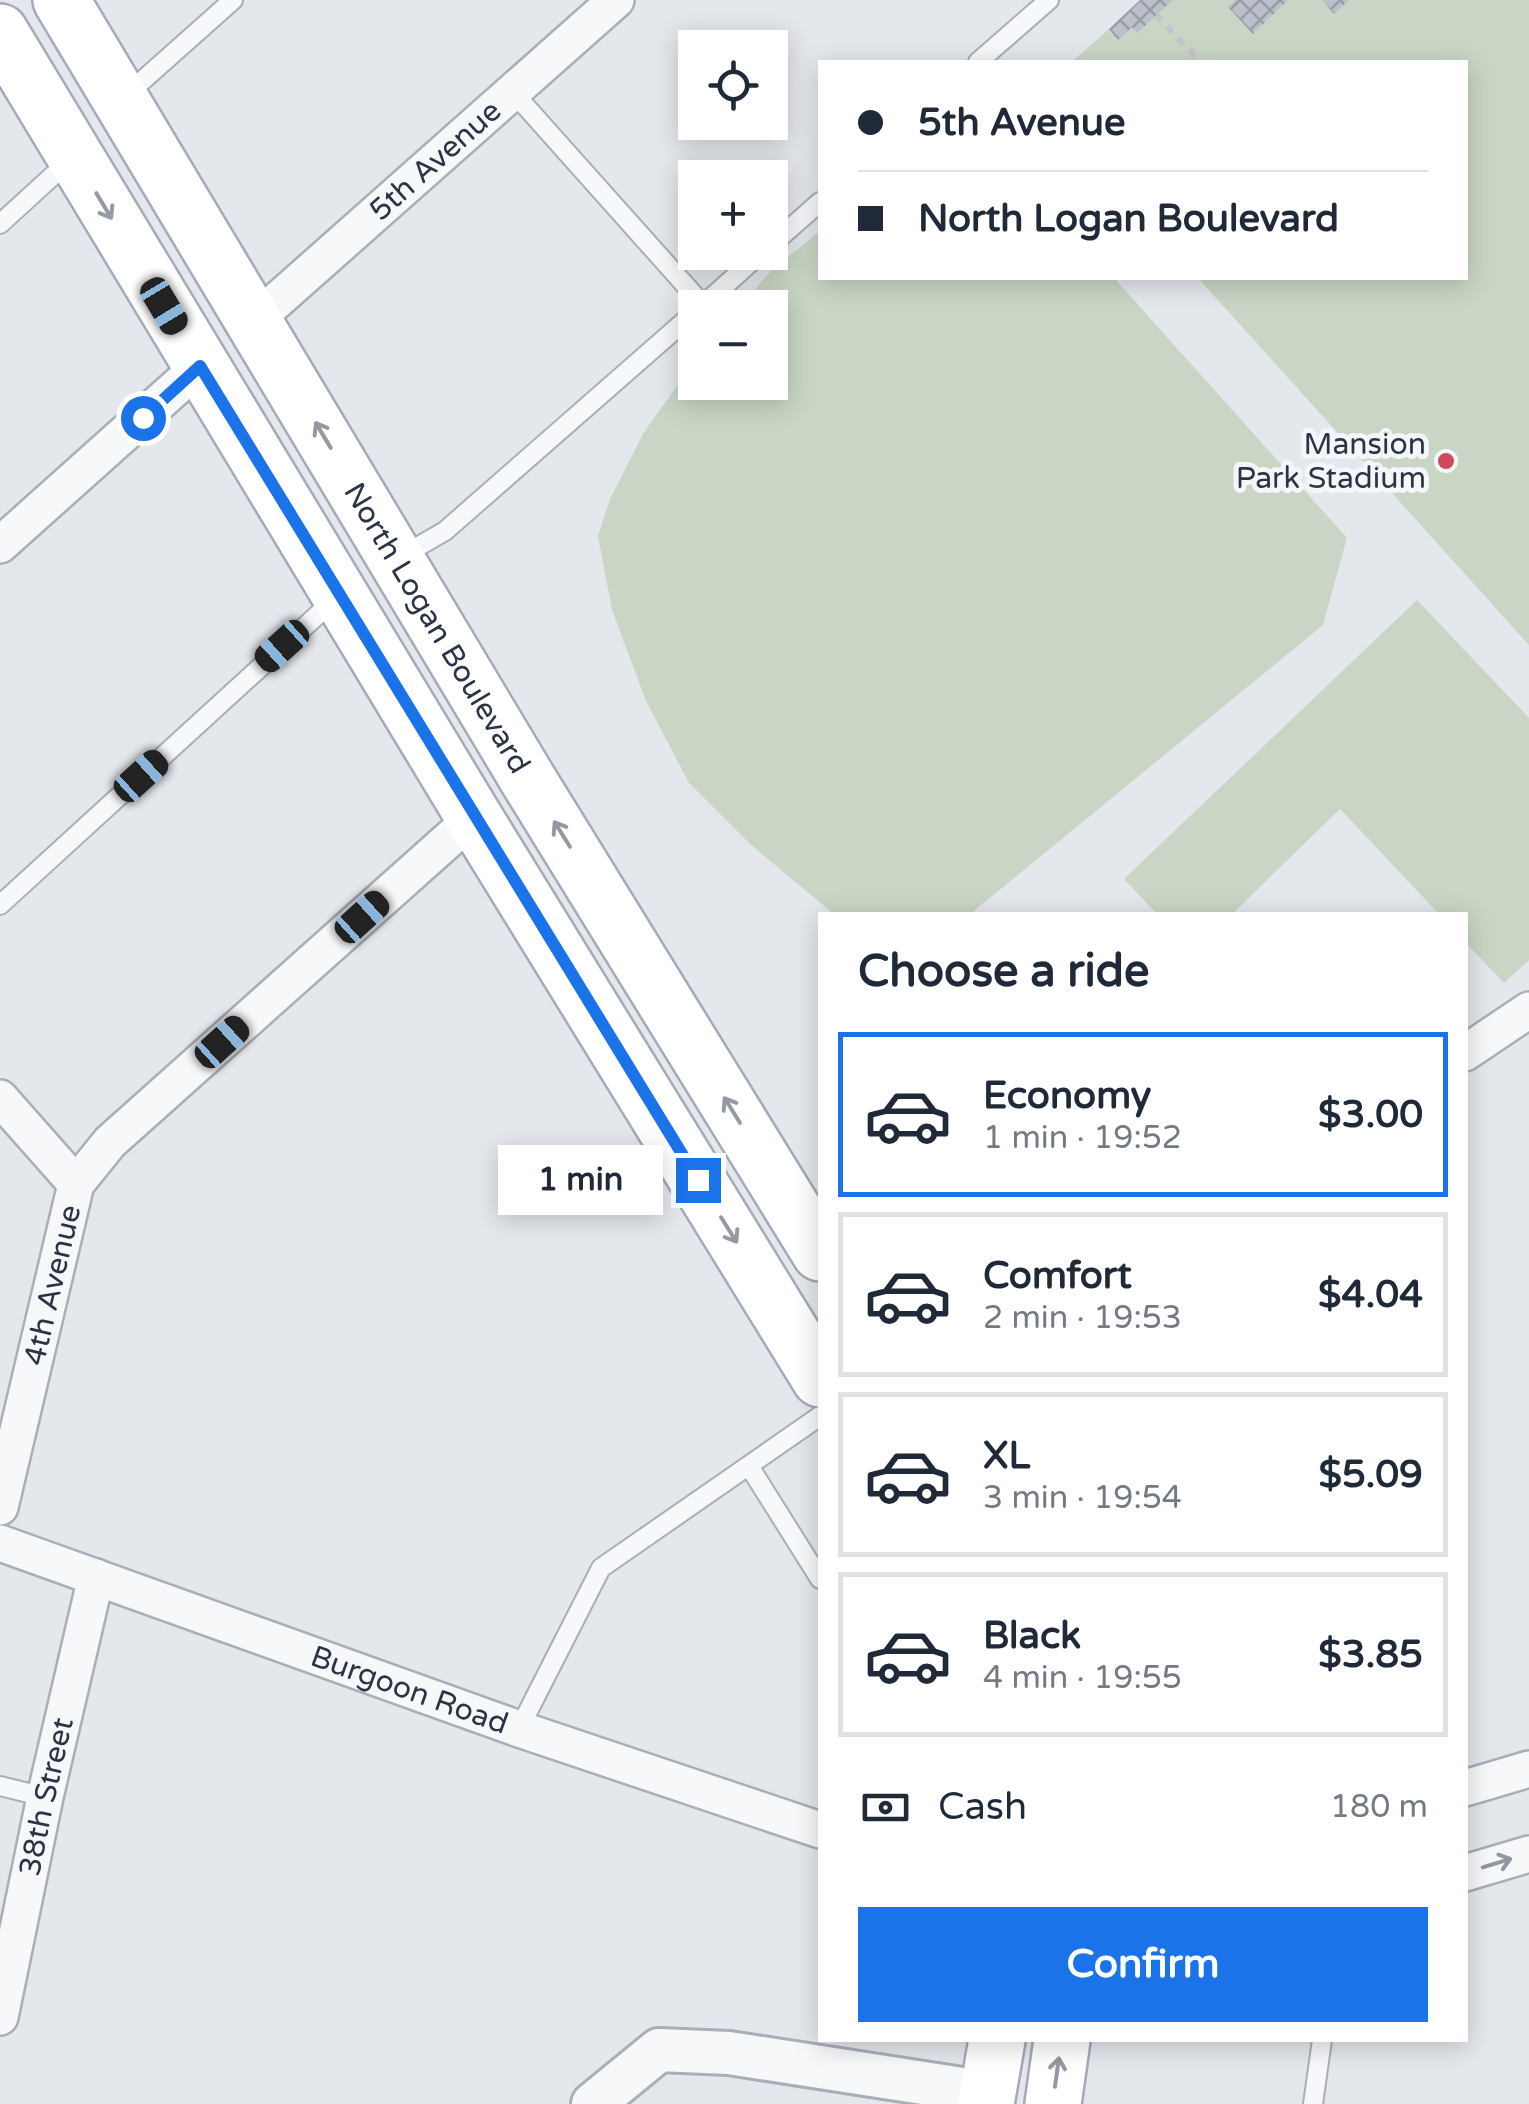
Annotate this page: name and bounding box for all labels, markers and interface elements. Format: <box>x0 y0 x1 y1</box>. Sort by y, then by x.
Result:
map controls <box>678 30 788 400</box>
button: locate <box>678 30 788 140</box>
street label: 5th Avenue <box>362 93 509 229</box>
text: 5th Avenue <box>918 100 1125 146</box>
button: + <box>678 160 788 270</box>
one-way arrow <box>94 191 114 220</box>
text: North Logan Boulevard <box>918 196 1339 242</box>
car <box>136 273 192 339</box>
button: − <box>678 290 788 400</box>
route start <box>121 396 166 441</box>
one-way arrow <box>313 421 333 450</box>
place label: Mansion Park Stadium <box>1236 426 1426 497</box>
marker: Mansion Park Stadium <box>1435 450 1457 472</box>
street label: North Logan Boulevard <box>335 476 538 780</box>
car <box>250 615 314 677</box>
car <box>109 745 173 807</box>
one-way arrow <box>552 820 572 849</box>
car <box>330 886 394 948</box>
text: Choose a ride <box>858 945 1149 999</box>
car <box>190 1011 254 1073</box>
icon: car <box>863 1070 953 1160</box>
text: Economy <box>983 1073 1151 1119</box>
text: $3.00 <box>1318 1092 1423 1138</box>
one-way arrow <box>722 1096 742 1125</box>
text: 1 min · 19:52 <box>983 1119 1182 1157</box>
callout: 1 min <box>498 1145 663 1215</box>
route end <box>676 1158 721 1203</box>
text: 1 min <box>538 1161 623 1199</box>
street label: 4th Avenue <box>16 1201 89 1369</box>
one-way arrow <box>718 1216 739 1244</box>
icon: car <box>863 1250 953 1340</box>
text: Comfort <box>983 1253 1132 1299</box>
text: $4.04 <box>1318 1272 1423 1318</box>
text: 2 min · 19:53 <box>983 1299 1182 1337</box>
icon: car <box>863 1430 953 1520</box>
text: XL <box>983 1433 1030 1479</box>
text: $5.09 <box>1318 1452 1423 1498</box>
text: 3 min · 19:54 <box>983 1479 1182 1517</box>
icon: car <box>863 1610 953 1700</box>
text: Black <box>983 1613 1081 1659</box>
text: $3.85 <box>1318 1632 1423 1678</box>
street label: Burgoon Road <box>306 1638 513 1743</box>
text: 4 min · 19:55 <box>983 1659 1182 1697</box>
street label: 38th Street <box>11 1714 82 1879</box>
icon: cash <box>858 1780 913 1835</box>
text: Cash <box>938 1784 1027 1830</box>
text: 180 m <box>1330 1788 1428 1826</box>
one-way arrow <box>1481 1853 1512 1871</box>
button: Confirm <box>858 1907 1428 2022</box>
one-way arrow <box>1049 2056 1067 2089</box>

